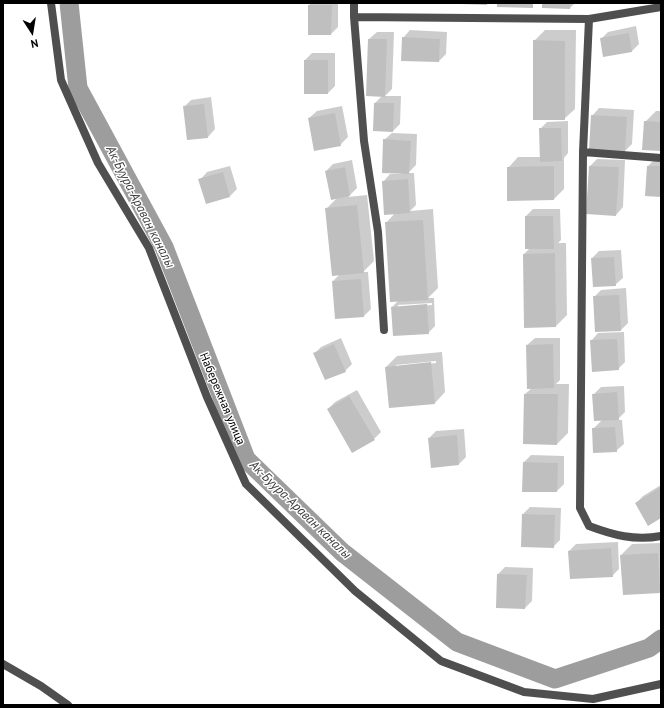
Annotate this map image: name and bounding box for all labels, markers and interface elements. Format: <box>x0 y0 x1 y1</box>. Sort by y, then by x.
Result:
north arrow <box>12 12 52 52</box>
text: N <box>30 36 39 51</box>
water label: Ак-Буура-Араван каналы <box>102 143 178 271</box>
street label: Набережная улица <box>196 351 248 447</box>
water label: Ак-Буура-Араван каналы <box>246 458 354 562</box>

